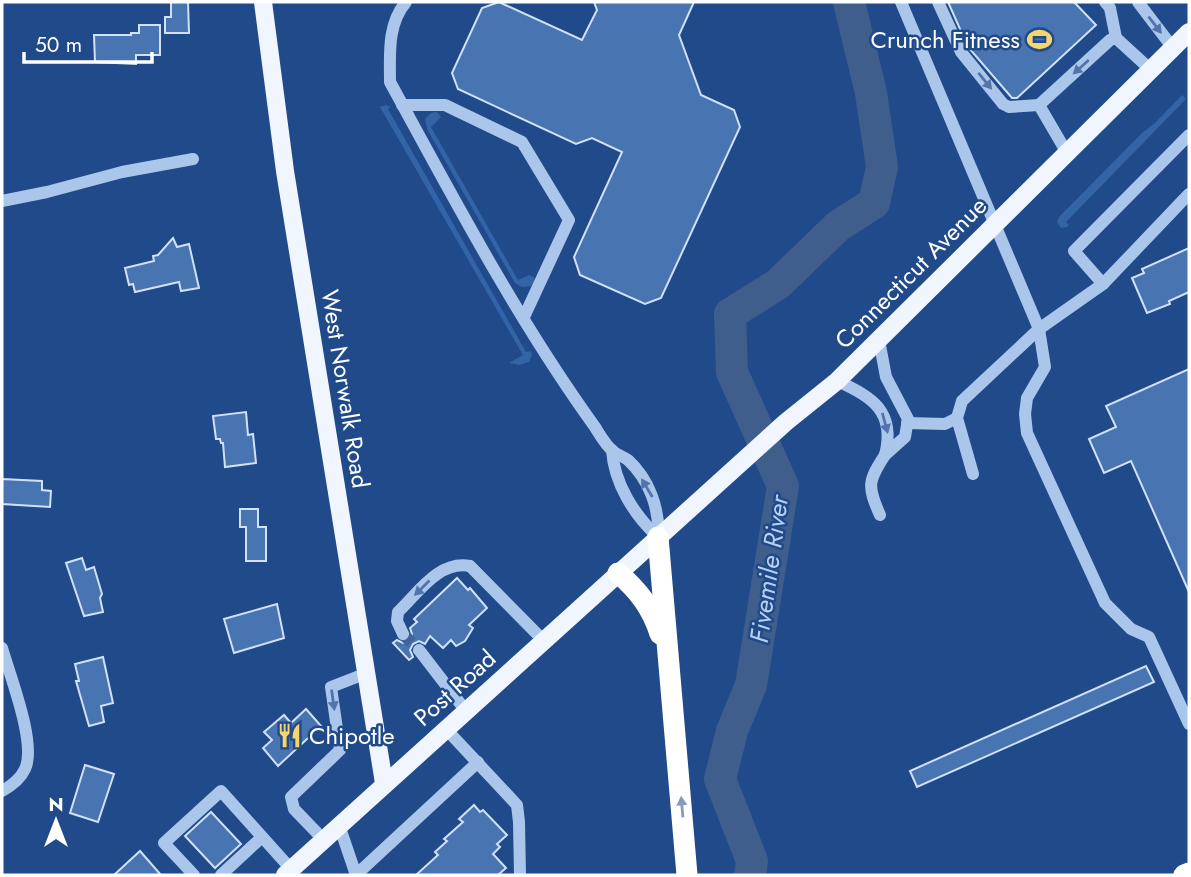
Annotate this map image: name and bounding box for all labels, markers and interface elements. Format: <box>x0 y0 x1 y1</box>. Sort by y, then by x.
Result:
one-way arrow <box>1148 16 1162 34</box>
scale bar <box>24 21 152 65</box>
place label: Crunch Fitness <box>871 22 1020 57</box>
sports icon: Crunch Fitness <box>1026 26 1054 54</box>
text: 50 m <box>35 30 82 60</box>
one-way arrow <box>1073 58 1090 74</box>
one-way arrow <box>977 72 992 90</box>
street label: Connecticut Avenue <box>827 189 995 357</box>
street label: West Norwalk Road <box>313 287 378 491</box>
one-way arrow <box>880 412 891 434</box>
one-way arrow <box>640 478 653 497</box>
water label: Fivemile River <box>740 491 798 645</box>
one-way arrow <box>414 580 431 596</box>
street label: Post Road <box>406 641 504 734</box>
one-way arrow <box>327 689 338 711</box>
place label: Chipotle <box>309 718 395 753</box>
restaurant icon: Chipotle <box>275 722 303 750</box>
north arrow <box>21 786 91 856</box>
text: N <box>48 791 64 818</box>
one-way arrow <box>676 796 687 818</box>

